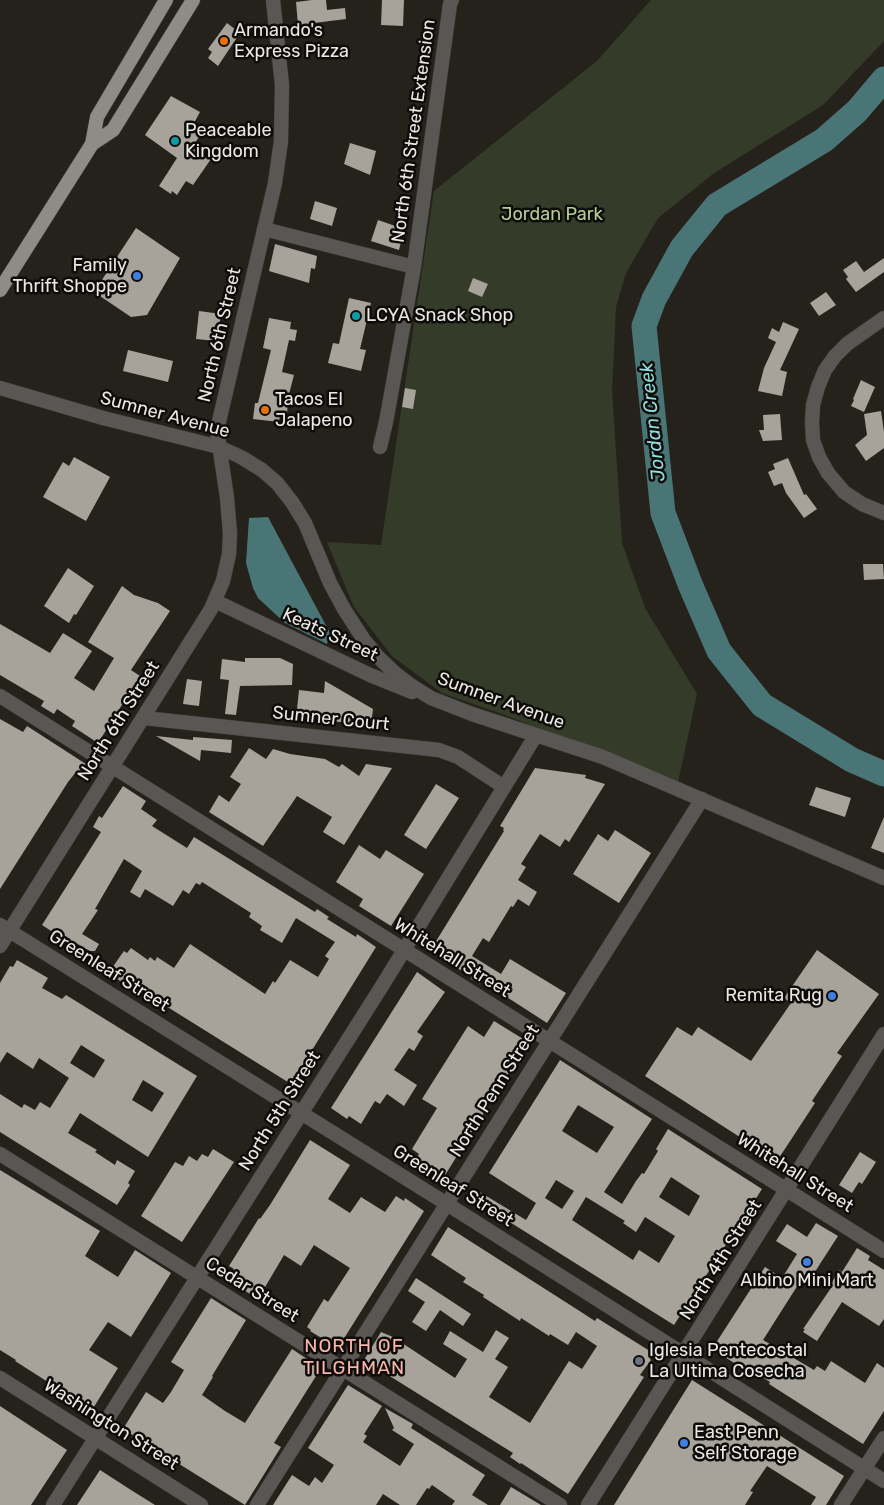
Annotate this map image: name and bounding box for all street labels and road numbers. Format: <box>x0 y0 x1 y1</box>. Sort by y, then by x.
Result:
street label: North 6th Street Extension <box>388 18 440 244</box>
street label: North 6th Street <box>194 266 246 404</box>
street label: Sumner Avenue <box>98 387 232 443</box>
street label: Keats Street <box>279 603 381 667</box>
street label: North 6th Street <box>73 657 165 785</box>
street label: Sumner Avenue <box>435 668 567 734</box>
street label: Sumner Court <box>272 702 390 736</box>
street label: Whitehall Street <box>390 914 514 1002</box>
street label: Greenleaf Street <box>45 925 173 1017</box>
street label: North Penn Street <box>446 1021 544 1161</box>
street label: North 5th Street <box>234 1047 326 1175</box>
street label: Whitehall Street <box>733 1129 857 1217</box>
street label: Greenleaf Street <box>389 1140 517 1232</box>
street label: North 4th Street <box>675 1196 767 1324</box>
street label: Cedar Street <box>201 1253 303 1327</box>
street label: Washington Street <box>40 1375 182 1475</box>

